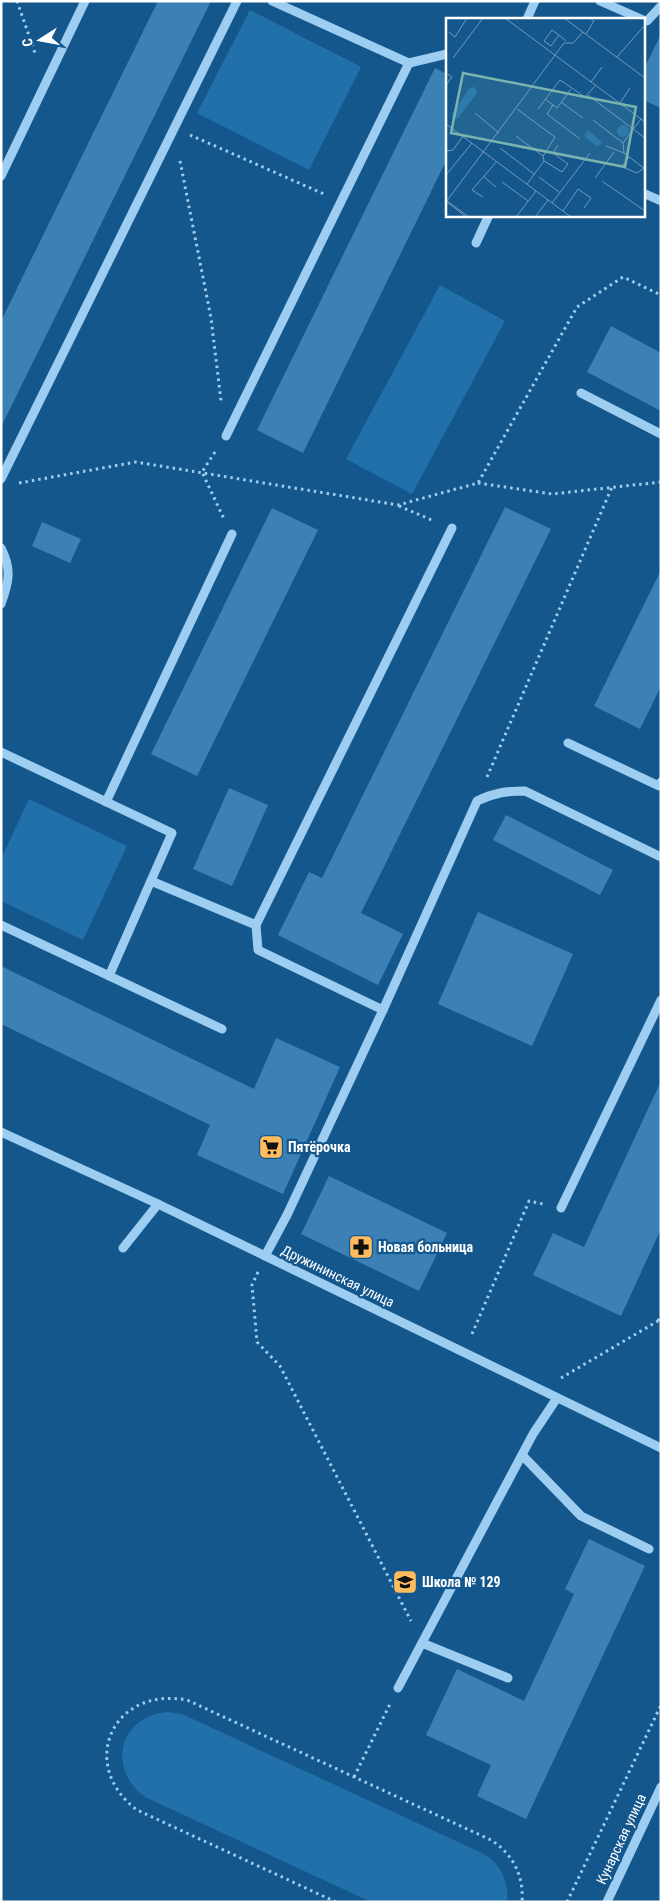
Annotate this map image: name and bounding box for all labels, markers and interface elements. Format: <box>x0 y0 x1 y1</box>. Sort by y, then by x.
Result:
north arrow <box>15 15 65 65</box>
inset map <box>446 18 644 216</box>
text: С <box>19 37 36 48</box>
supermarket icon: Пятёрочка <box>258 1134 284 1160</box>
place label: Пятёрочка <box>288 1139 351 1155</box>
pharmacy icon: Новая больница <box>348 1234 374 1260</box>
place label: Новая больница <box>378 1239 474 1255</box>
street label: Дружининская улица <box>279 1242 397 1310</box>
school or university icon: Школа № 129 <box>392 1569 418 1595</box>
place label: Школа № 129 <box>422 1574 501 1590</box>
street label: Кунарская улица <box>593 1791 649 1887</box>

